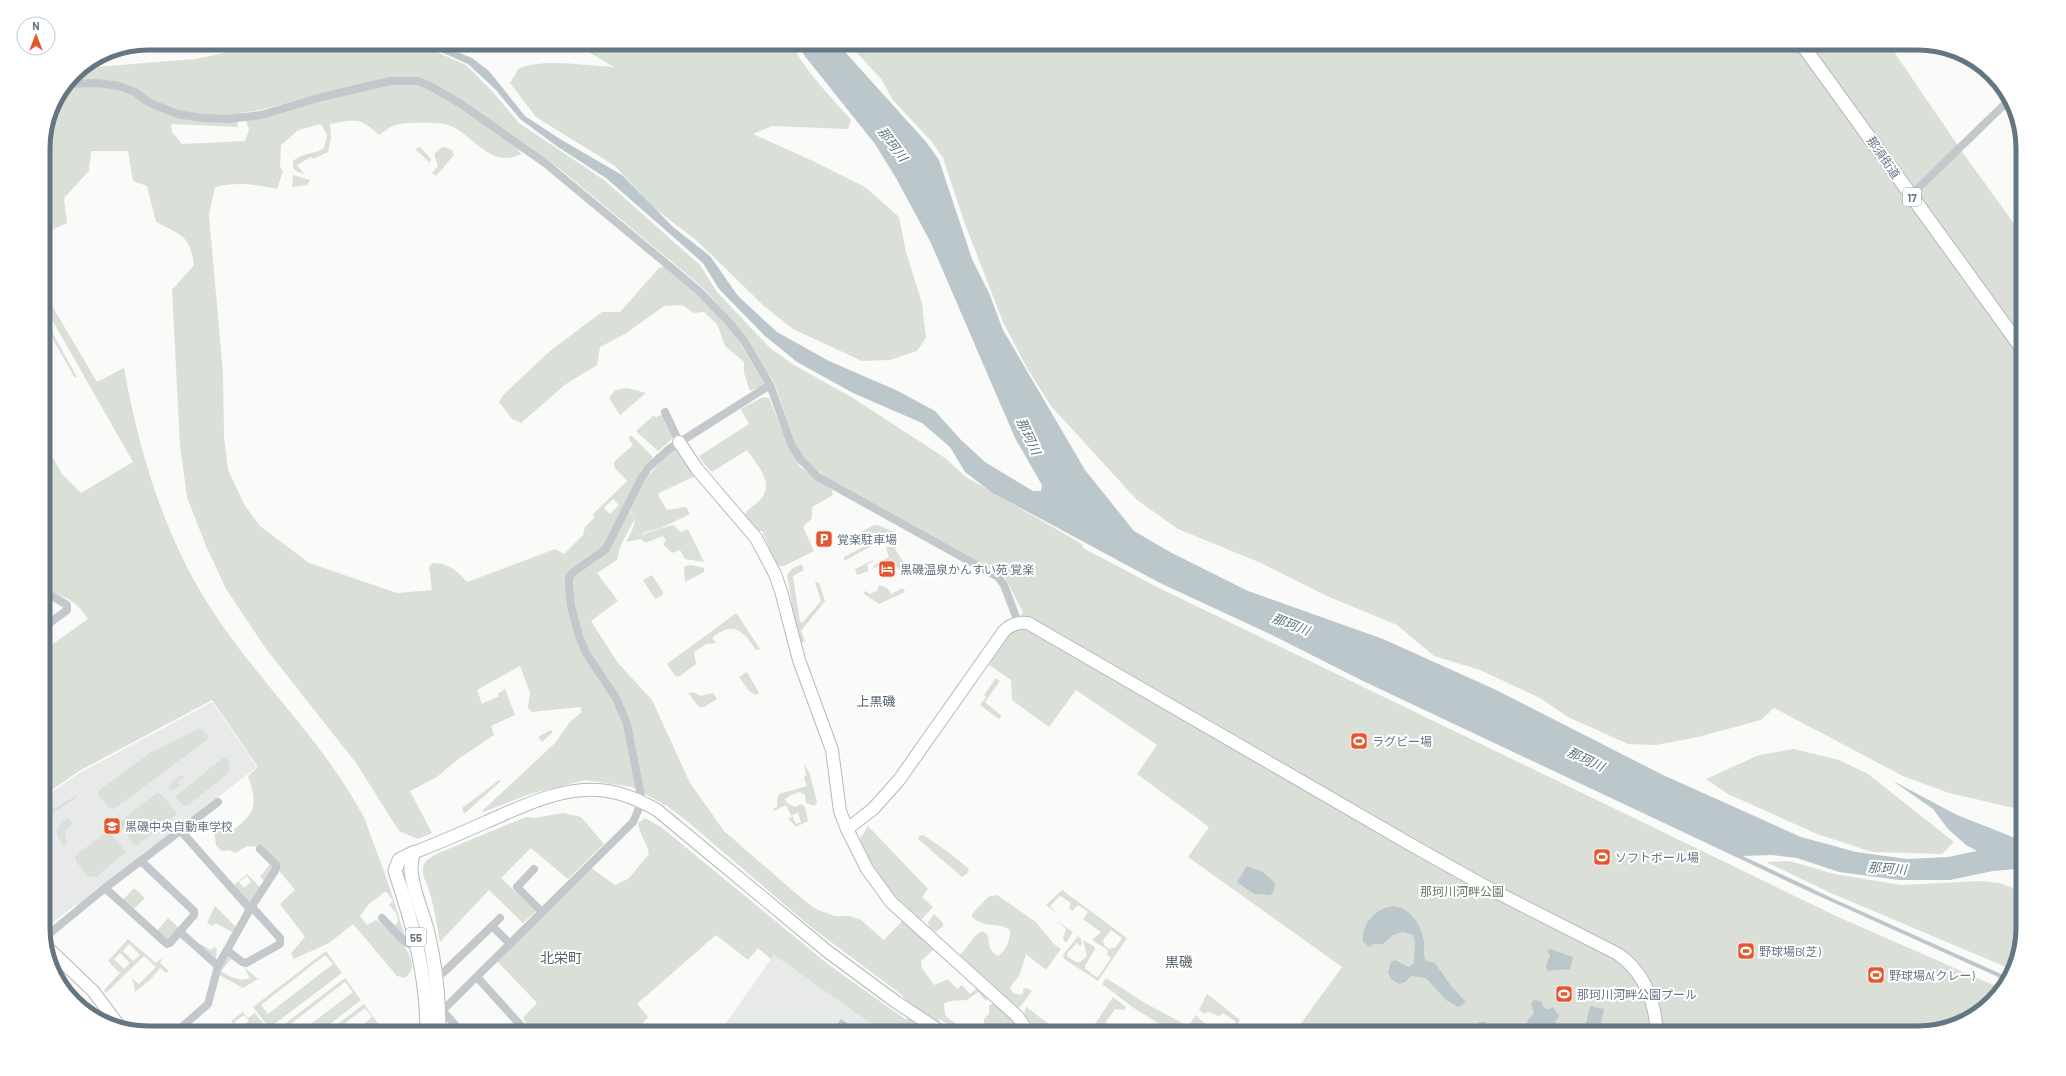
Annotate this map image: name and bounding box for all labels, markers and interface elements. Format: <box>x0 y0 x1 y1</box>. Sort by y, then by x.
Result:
north arrow <box>16 16 56 56</box>
text: N <box>32 19 40 32</box>
water label: 那珂川 <box>875 124 912 166</box>
street label: 那須街道 <box>1864 133 1904 181</box>
road number: 17 <box>1903 188 1921 206</box>
water label: 那珂川 <box>1014 415 1045 459</box>
parking icon: 覚楽駐車場 <box>814 529 834 549</box>
place label: 覚楽駐車場 <box>837 532 897 546</box>
hotel icon: 黒磯温泉かんすい苑 覚楽 <box>877 559 897 579</box>
place label: 黒磯温泉かんすい苑 覚楽 <box>900 562 1034 576</box>
water label: 那珂川 <box>1270 610 1314 639</box>
district label: 上黒磯 <box>856 693 896 709</box>
sports icon: ラグビー場 <box>1349 731 1369 751</box>
place label: ラグビー場 <box>1372 734 1432 748</box>
water label: 那珂川 <box>1565 744 1609 775</box>
school or university icon: 黒磯中央自動車学校 <box>102 816 122 836</box>
place label: 黒磯中央自動車学校 <box>125 819 233 833</box>
sports icon: ソフトボール場 <box>1592 847 1612 867</box>
place label: ソフトボール場 <box>1615 850 1699 864</box>
water label: 那珂川 <box>1867 859 1909 877</box>
park label: 那珂川河畔公園 <box>1420 884 1504 898</box>
road number: 55 <box>406 928 426 946</box>
sports icon: 野球場B(芝) <box>1736 941 1756 961</box>
place label: 野球場B(芝) <box>1759 944 1822 958</box>
district label: 北栄町 <box>540 949 582 966</box>
district label: 黒磯 <box>1165 953 1193 970</box>
sports icon: 野球場A(クレー) <box>1866 965 1886 985</box>
place label: 野球場A(クレー) <box>1889 968 1975 982</box>
sports icon: 那珂川河畔公園プール <box>1554 984 1574 1004</box>
place label: 那珂川河畔公園プール <box>1577 987 1697 1001</box>

